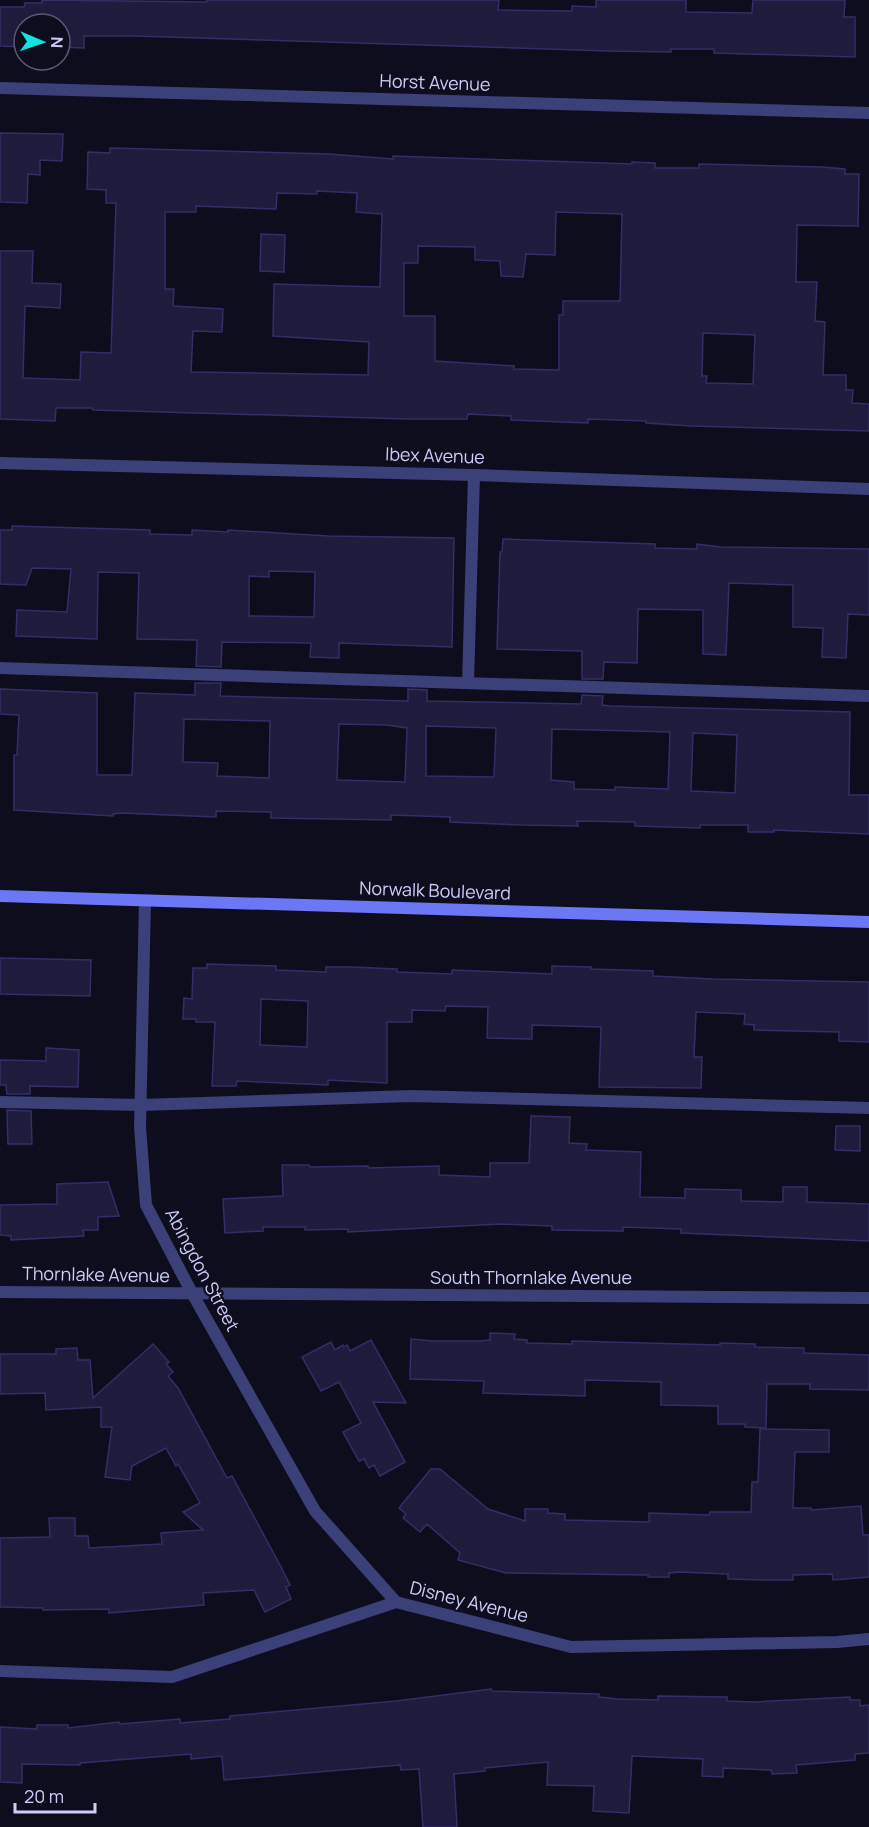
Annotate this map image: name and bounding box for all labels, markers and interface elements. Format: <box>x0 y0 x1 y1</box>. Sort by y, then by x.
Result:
north arrow <box>12 12 72 72</box>
text: N <box>46 36 68 49</box>
street label: Horst Avenue <box>379 68 491 96</box>
street label: Ibex Avenue <box>385 441 485 469</box>
street label: Norwalk Boulevard <box>359 875 511 905</box>
street label: Abingdon Street <box>160 1204 245 1335</box>
street label: Thornlake Avenue <box>22 1261 170 1287</box>
street label: South Thornlake Avenue <box>430 1265 632 1289</box>
street label: Disney Avenue <box>407 1575 531 1627</box>
scale bar <box>15 1776 94 1814</box>
text: 20 m <box>24 1784 64 1808</box>

